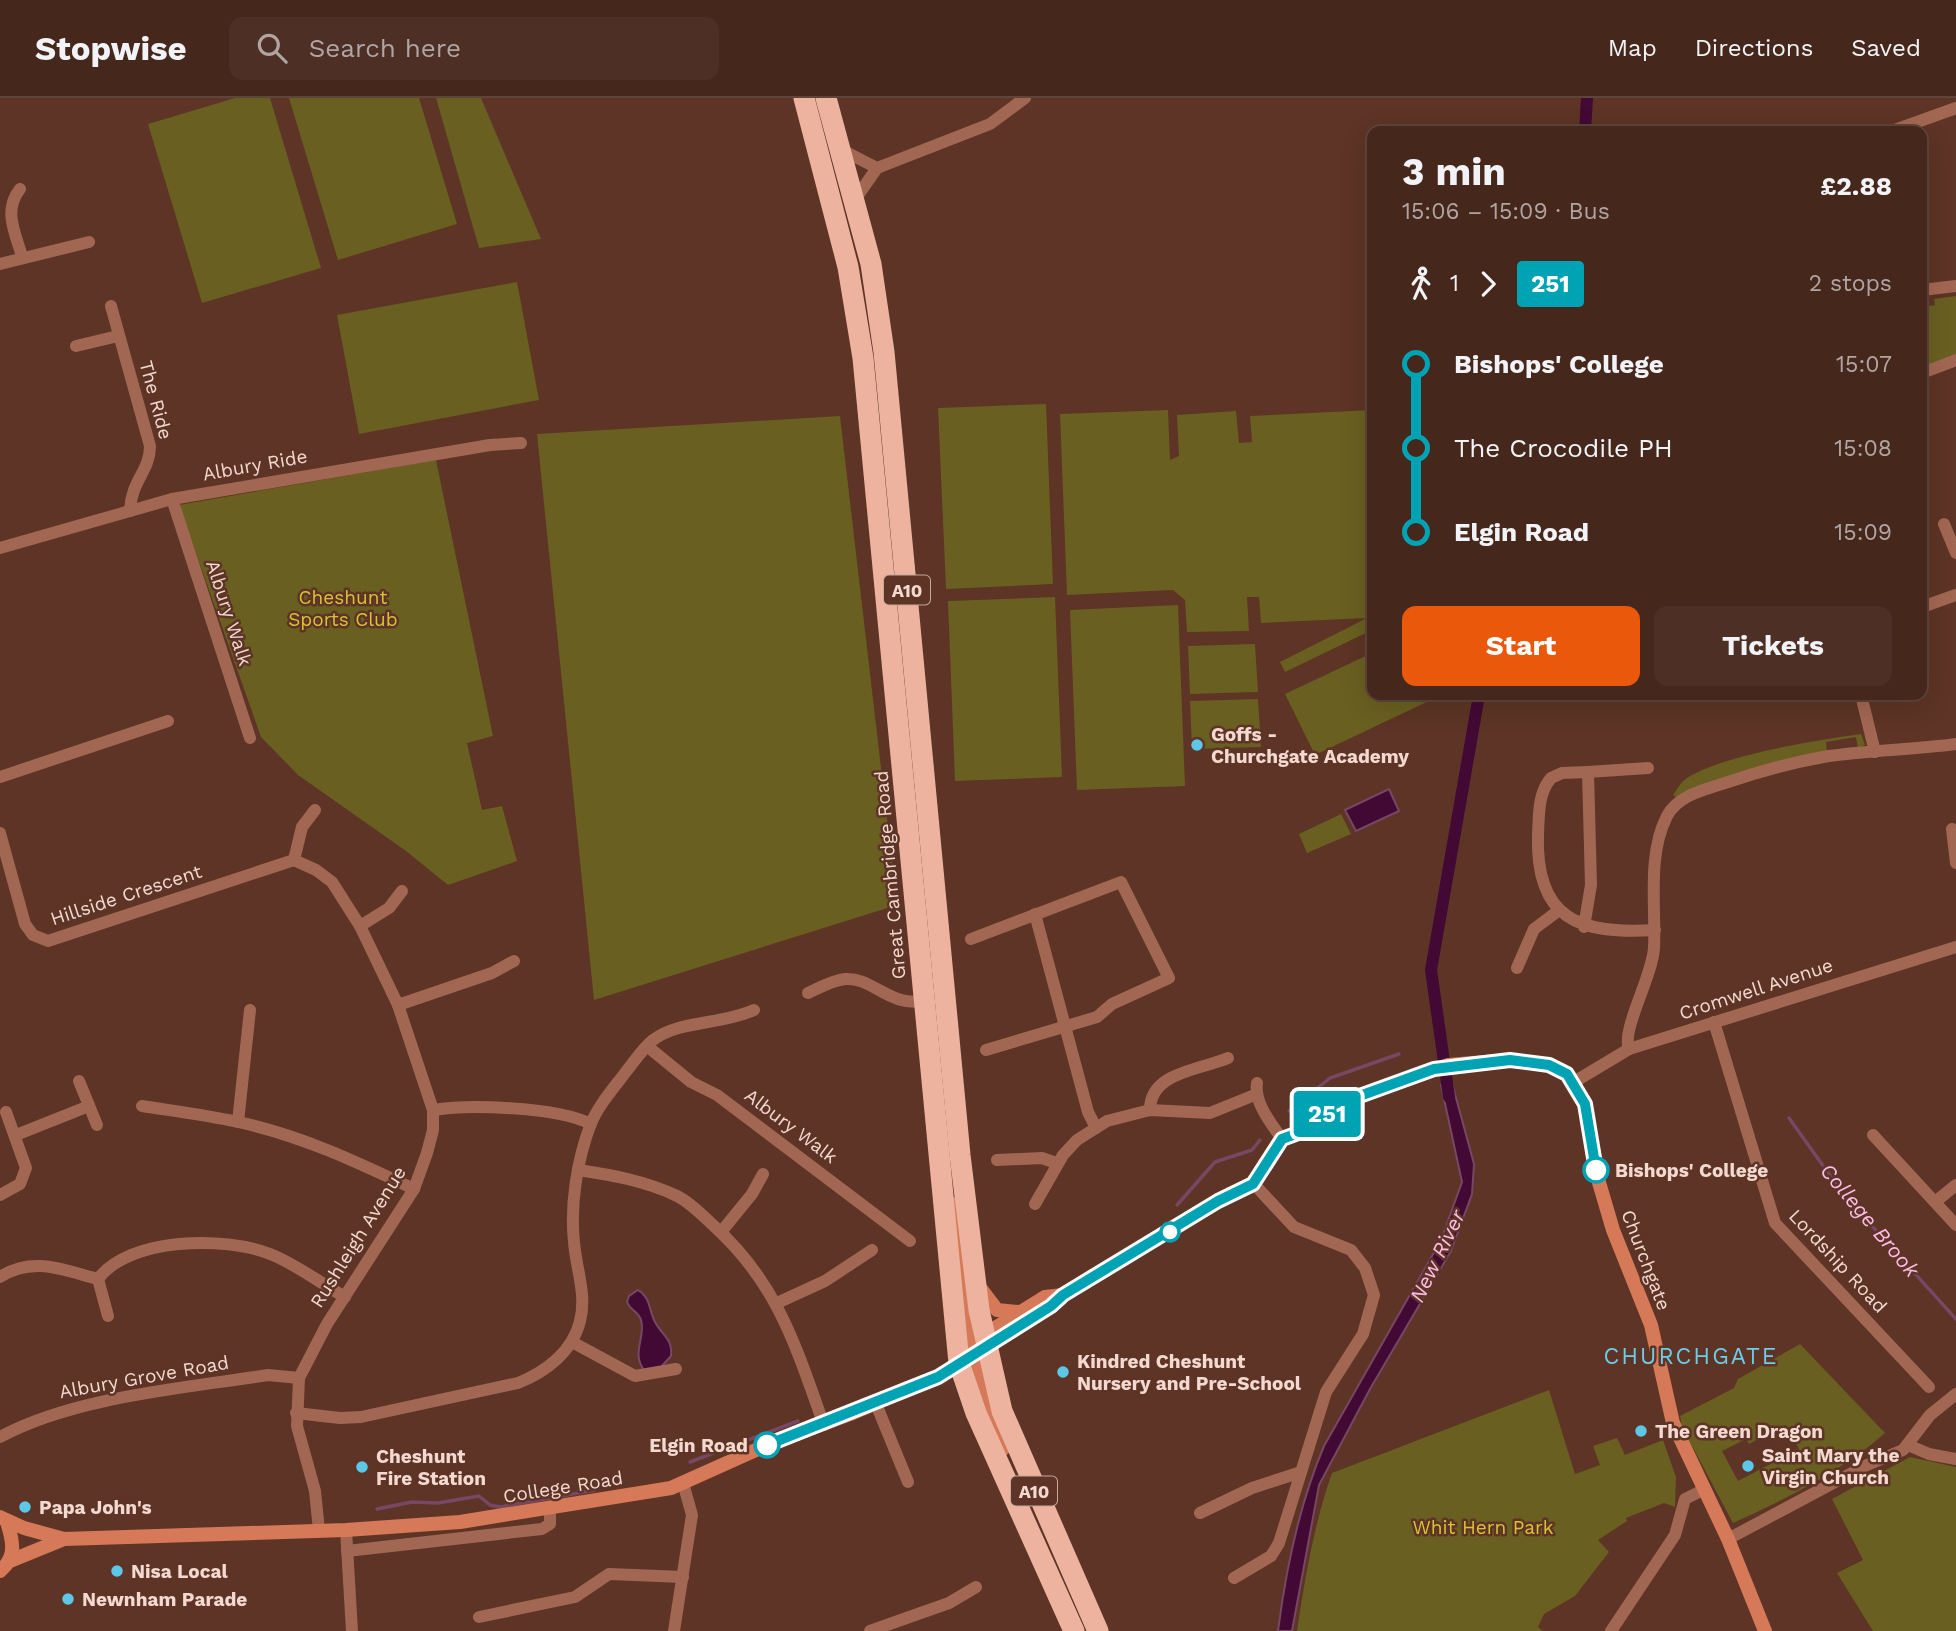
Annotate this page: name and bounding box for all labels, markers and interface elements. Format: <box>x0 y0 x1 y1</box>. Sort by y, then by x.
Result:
search box <box>229 17 719 80</box>
text: Stopwise <box>35 29 187 68</box>
icon: search <box>253 29 291 67</box>
text: Search here <box>309 33 461 63</box>
text: Map <box>1608 34 1657 62</box>
text: Directions <box>1695 34 1813 62</box>
text: Saved <box>1851 34 1921 62</box>
text: 3 min <box>1402 150 1506 194</box>
text: £2.88 <box>1820 171 1892 201</box>
text: 15:06 – 15:09 · Bus <box>1402 198 1610 225</box>
icon: walk <box>1402 265 1440 303</box>
icon: forward <box>1469 265 1507 303</box>
text: 1 <box>1450 270 1459 297</box>
text: 251 <box>1531 270 1570 298</box>
text: 2 stops <box>1809 270 1892 297</box>
text: Bishops' College <box>1454 349 1664 379</box>
text: 15:07 <box>1836 351 1892 378</box>
street label: The Ride <box>134 358 178 442</box>
text: The Crocodile PH <box>1454 433 1673 463</box>
text: 15:08 <box>1834 435 1892 462</box>
street label: Albury Ride <box>201 444 309 486</box>
text: Elgin Road <box>1454 517 1589 547</box>
text: 15:09 <box>1834 519 1892 546</box>
street label: Albury Walk <box>201 557 257 669</box>
road number: A10 <box>884 576 930 604</box>
park label: Cheshunt Sports Club <box>288 586 398 631</box>
button: Start <box>1402 606 1640 686</box>
button: Tickets <box>1654 606 1892 686</box>
place label: Goffs - Churchgate Academy <box>1211 723 1409 768</box>
marker: Goffs - Churchgate Academy <box>1189 737 1205 753</box>
street label: Great Cambridge Road <box>869 770 911 980</box>
street label: Hillside Crescent <box>47 860 205 930</box>
street label: Cromwell Avenue <box>1676 953 1836 1025</box>
street label: Albury Walk <box>740 1084 842 1168</box>
line badge: 251 <box>1287 1091 1367 1137</box>
text: 251 <box>1308 1100 1346 1128</box>
marker: Bishops' College <box>1583 1157 1609 1183</box>
water label: College Brook <box>1815 1158 1925 1282</box>
place label: Bishops' College <box>1615 1159 1768 1182</box>
street label: Rushleigh Avenue <box>305 1162 411 1312</box>
street label: Lordship Road <box>1784 1204 1892 1318</box>
water label: New River <box>1404 1205 1470 1306</box>
street label: Churchgate <box>1616 1207 1676 1313</box>
unlabelled marker <box>1160 1222 1180 1242</box>
district label: CHURCHGATE <box>1603 1343 1779 1370</box>
place label: Kindred Cheshunt Nursery and Pre-School <box>1077 1350 1302 1395</box>
street label: Albury Grove Road <box>57 1351 231 1403</box>
marker: Kindred Cheshunt Nursery and Pre-School <box>1055 1364 1071 1380</box>
place label: The Green Dragon <box>1655 1420 1823 1443</box>
marker: The Green Dragon <box>1633 1423 1649 1439</box>
marker: Elgin Road <box>754 1432 780 1458</box>
place label: Elgin Road <box>649 1434 748 1457</box>
place label: Saint Mary the Virgin Church <box>1762 1444 1899 1489</box>
place label: Cheshunt Fire Station <box>376 1445 486 1490</box>
marker: Saint Mary the Virgin Church <box>1740 1458 1756 1474</box>
marker: Cheshunt Fire Station <box>354 1459 370 1475</box>
street label: College Road <box>501 1466 625 1508</box>
road number: A10 <box>1011 1476 1057 1506</box>
place label: Papa John's <box>39 1496 152 1519</box>
marker: Papa John's <box>17 1499 33 1515</box>
park label: Whit Hern Park <box>1412 1516 1554 1539</box>
place label: Nisa Local <box>131 1560 228 1583</box>
marker: Nisa Local <box>109 1563 125 1579</box>
place label: Newnham Parade <box>82 1588 247 1611</box>
marker: Newnham Parade <box>60 1591 76 1607</box>

